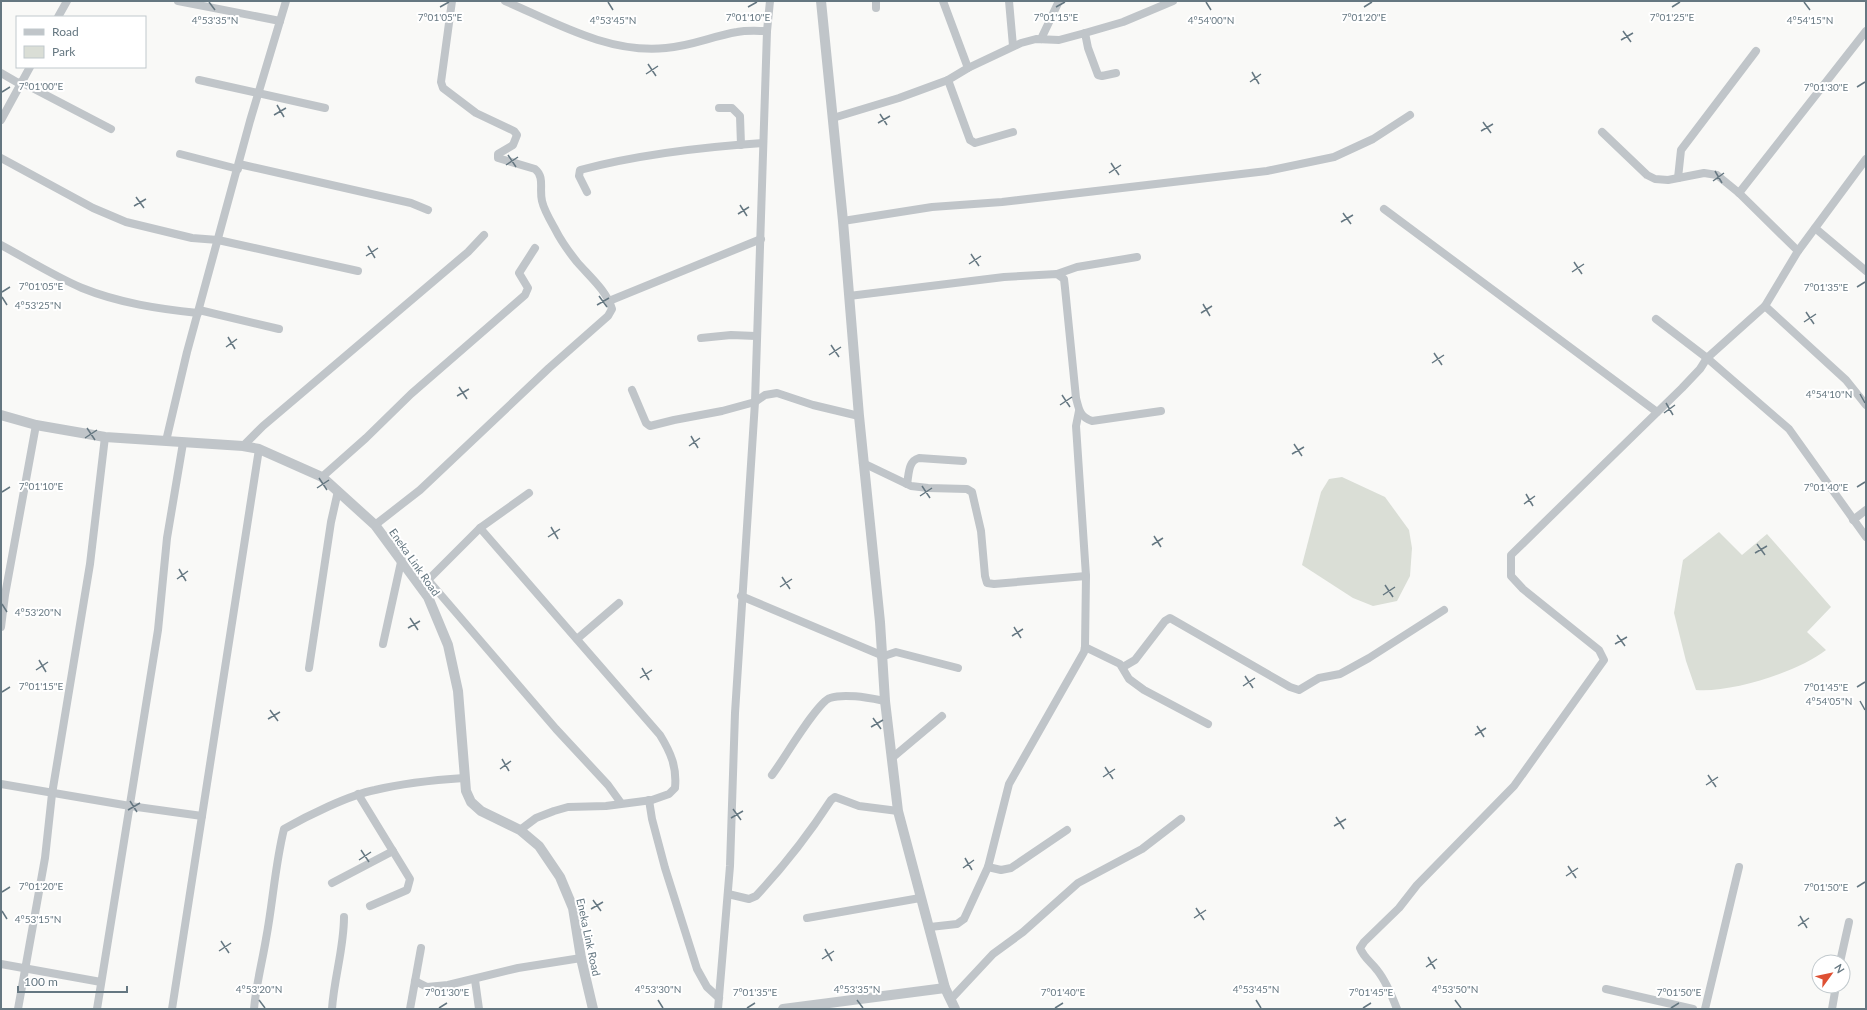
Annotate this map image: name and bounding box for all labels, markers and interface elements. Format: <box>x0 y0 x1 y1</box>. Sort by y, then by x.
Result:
text: 7°01'05"E <box>418 11 463 23</box>
text: 7°01'10"E <box>726 11 771 23</box>
text: 7°01'15"E <box>1034 11 1079 23</box>
text: 7°01'20"E <box>1342 11 1387 23</box>
text: 7°01'25"E <box>1650 11 1695 23</box>
text: 4°53'35"N <box>192 14 238 26</box>
text: 4°53'45"N <box>590 14 636 26</box>
text: 4°54'00"N <box>1188 14 1234 26</box>
text: 4°54'15"N <box>1787 14 1833 26</box>
legend <box>16 16 146 68</box>
text: Road <box>52 24 79 39</box>
text: Park <box>52 44 76 59</box>
text: 7°01'00"E <box>19 80 64 92</box>
text: 7°01'30"E <box>1804 81 1849 93</box>
text: 7°01'05"E <box>19 280 64 292</box>
text: 7°01'35"E <box>1804 281 1849 293</box>
text: 4°53'25"N <box>15 299 61 311</box>
text: 4°54'10"N <box>1806 388 1852 400</box>
text: 7°01'10"E <box>19 480 64 492</box>
text: 7°01'40"E <box>1804 481 1849 493</box>
street label: Eneka Link Road <box>387 526 443 598</box>
text: 4°53'20"N <box>15 606 61 618</box>
text: 7°01'15"E <box>19 680 64 692</box>
text: 7°01'45"E <box>1804 681 1849 693</box>
text: 4°54'05"N <box>1806 695 1852 707</box>
text: 7°01'20"E <box>19 880 64 892</box>
text: 7°01'50"E <box>1804 881 1849 893</box>
street label: Eneka Link Road <box>574 897 604 977</box>
text: 4°53'15"N <box>15 913 61 925</box>
north arrow <box>1811 954 1851 994</box>
text: N <box>1832 961 1848 975</box>
scale bar <box>18 968 127 994</box>
text: 100 m <box>24 974 58 989</box>
text: 4°53'20"N <box>236 983 282 995</box>
text: 4°53'30"N <box>635 983 681 995</box>
text: 4°53'35"N <box>834 983 880 995</box>
text: 4°53'45"N <box>1233 983 1279 995</box>
text: 4°53'50"N <box>1432 983 1478 995</box>
text: 7°01'30"E <box>425 986 470 998</box>
text: 7°01'35"E <box>733 986 778 998</box>
text: 7°01'40"E <box>1041 986 1086 998</box>
text: 7°01'45"E <box>1349 986 1394 998</box>
text: 7°01'50"E <box>1657 986 1702 998</box>

